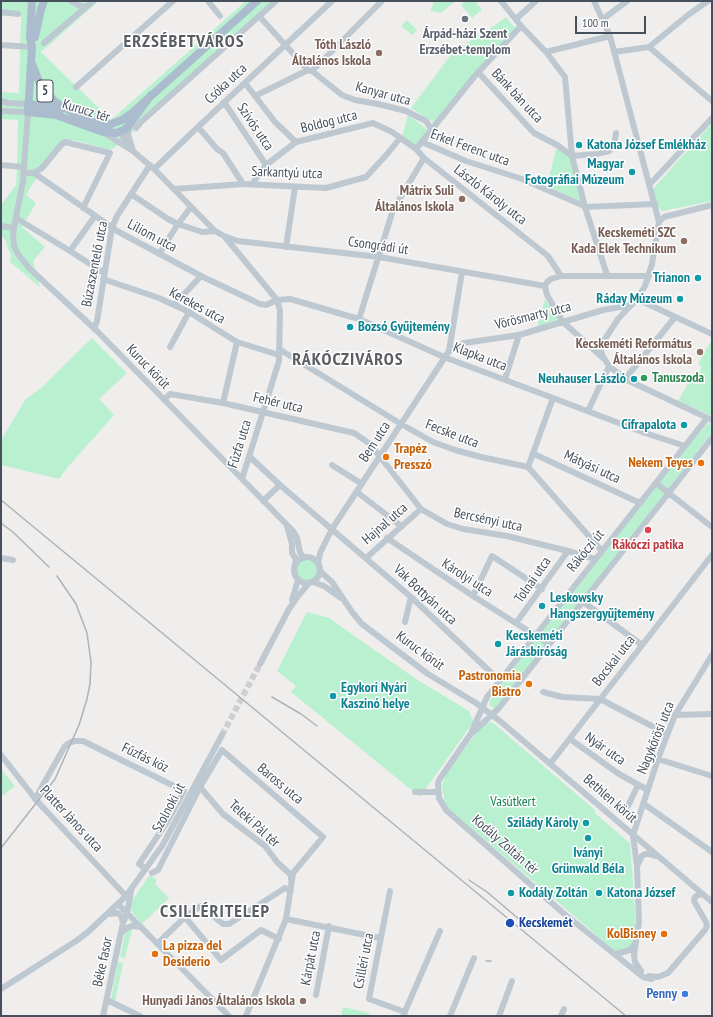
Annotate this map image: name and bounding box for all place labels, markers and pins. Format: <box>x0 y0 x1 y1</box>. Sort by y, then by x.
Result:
marker: Árpád-házi Szent Erzsébet-templom <box>460 14 470 24</box>
place label: Árpád-házi Szent Erzsébet-templom <box>419 26 511 58</box>
place label: Tóth László Általános Iskola <box>292 37 371 70</box>
marker: Tóth László Általános Iskola <box>374 48 384 58</box>
place label: Katona József Emlékház <box>587 137 706 153</box>
marker: Katona József Emlékház <box>574 140 584 150</box>
place label: Magyar Fotográfiai Múzeum <box>525 156 624 188</box>
marker: Magyar Fotográfiai Múzeum <box>627 167 637 177</box>
place label: Mátrix Suli Általános Iskola <box>375 183 454 216</box>
marker: Mátrix Suli Általános Iskola <box>457 194 467 204</box>
place label: Kecskeméti SZC Kada Elek Technikum <box>571 225 676 258</box>
marker: Kecskeméti SZC Kada Elek Technikum <box>679 236 689 246</box>
place label: Trianon <box>653 270 690 286</box>
marker: Trianon <box>693 273 703 283</box>
place label: Ráday Múzeum <box>596 291 672 307</box>
marker: Ráday Múzeum <box>675 294 685 304</box>
place label: Bozsó Gyűjtemény <box>358 319 450 335</box>
marker: Bozsó Gyűjtemény <box>345 322 355 332</box>
place label: Kecskeméti Református Általános Iskola <box>576 336 692 368</box>
marker: Kecskeméti Református Általános Iskola <box>695 347 705 357</box>
place label: Tanuszoda <box>652 370 704 386</box>
place label: Neuhauser László <box>538 371 626 387</box>
marker: Tanuszoda <box>639 373 649 383</box>
marker: Neuhauser László <box>629 374 639 384</box>
place label: Cifrapalota <box>621 417 676 433</box>
marker: Cifrapalota <box>679 420 689 430</box>
place label: Trapéz Presszó <box>394 441 432 474</box>
marker: Trapéz Presszó <box>381 452 391 462</box>
place label: Nekem Teyes <box>628 455 693 471</box>
marker: Nekem Teyes <box>696 458 706 468</box>
marker: Rákóczi patika <box>643 525 653 535</box>
place label: Rákóczi patika <box>612 537 684 553</box>
place label: Leskowsky Hangszergyűjtemény <box>550 590 654 622</box>
marker: Leskowsky Hangszergyűjtemény <box>537 601 547 611</box>
place label: Kecskeméti Járásbíróság <box>506 628 567 660</box>
marker: Kecskeméti Járásbíróság <box>493 639 503 649</box>
place label: Pastronomia Bistro <box>459 668 521 700</box>
marker: Pastronomia Bistro <box>524 679 534 689</box>
place label: Egykori Nyári Kaszinó helye <box>341 680 410 712</box>
marker: Egykori Nyári Kaszinó helye <box>328 691 338 701</box>
place label: Szilády Károly <box>507 815 578 831</box>
marker: Szilády Károly <box>581 818 591 828</box>
marker: Iványi Grünwald Béla <box>583 833 593 843</box>
place label: Iványi Grünwald Béla <box>552 845 624 878</box>
place label: Kodály Zoltán <box>519 885 587 901</box>
place label: Katona József <box>607 885 675 901</box>
marker: Kodály Zoltán <box>506 888 516 898</box>
marker: Katona József <box>594 888 604 898</box>
place label: Kecskemét <box>519 915 572 931</box>
marker: Kecskemét <box>504 917 516 929</box>
place label: KolBisney <box>607 926 656 942</box>
marker: KolBisney <box>659 929 669 939</box>
place label: La pizza del Desiderio <box>163 938 222 970</box>
marker: La pizza del Desiderio <box>150 949 160 959</box>
place label: Penny <box>647 986 677 1002</box>
marker: Penny <box>680 989 690 999</box>
place label: Hunyadi János Általános Iskola <box>142 993 295 1009</box>
marker: Hunyadi János Általános Iskola <box>298 996 308 1006</box>

